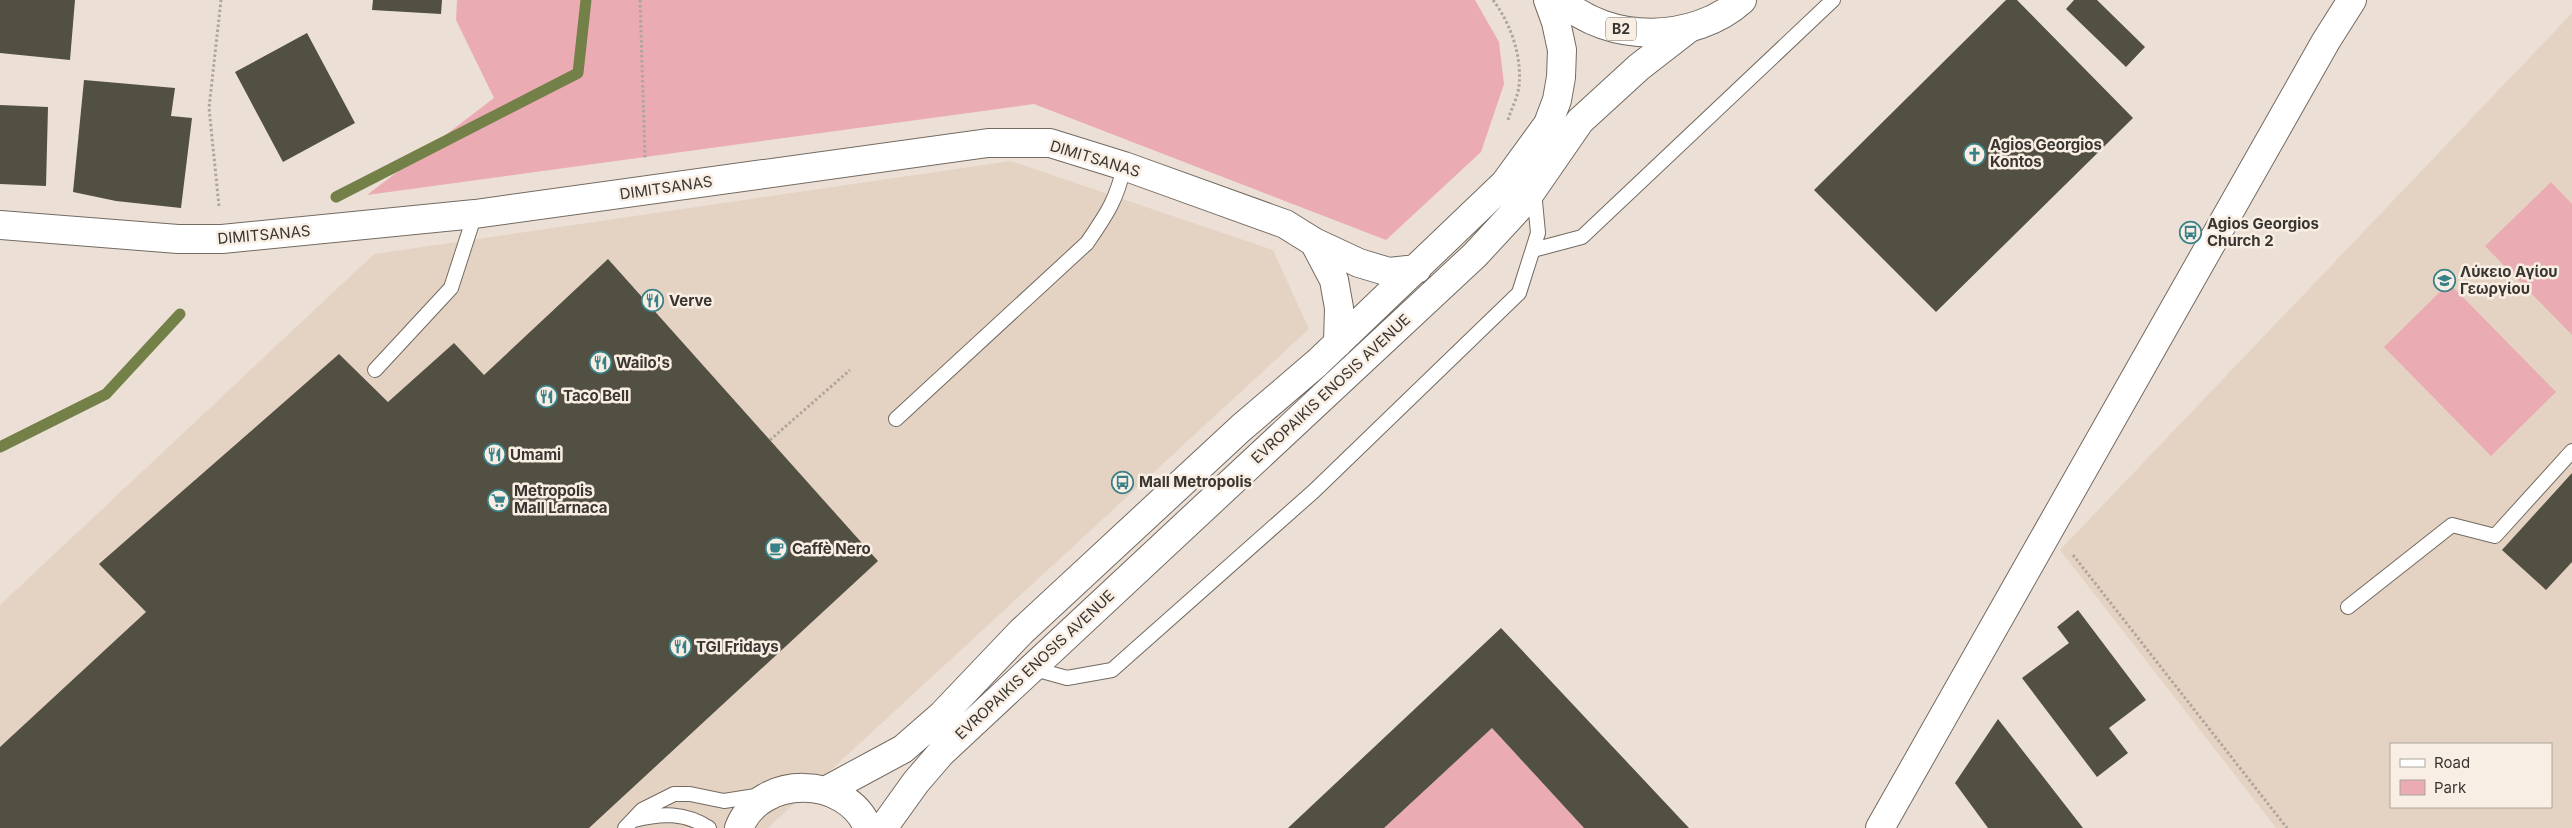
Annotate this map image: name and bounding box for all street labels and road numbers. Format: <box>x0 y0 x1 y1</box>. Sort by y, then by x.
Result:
road number: B2 <box>1606 18 1636 40</box>
street label: DIMITSANAS <box>1048 136 1143 181</box>
street label: DIMITSANAS <box>618 172 713 203</box>
street label: DIMITSANAS <box>217 221 311 248</box>
street label: EVROPAIKIS ENOSIS AVENUE <box>1247 310 1414 467</box>
street label: EVROPAIKIS ENOSIS AVENUE <box>951 586 1118 743</box>

